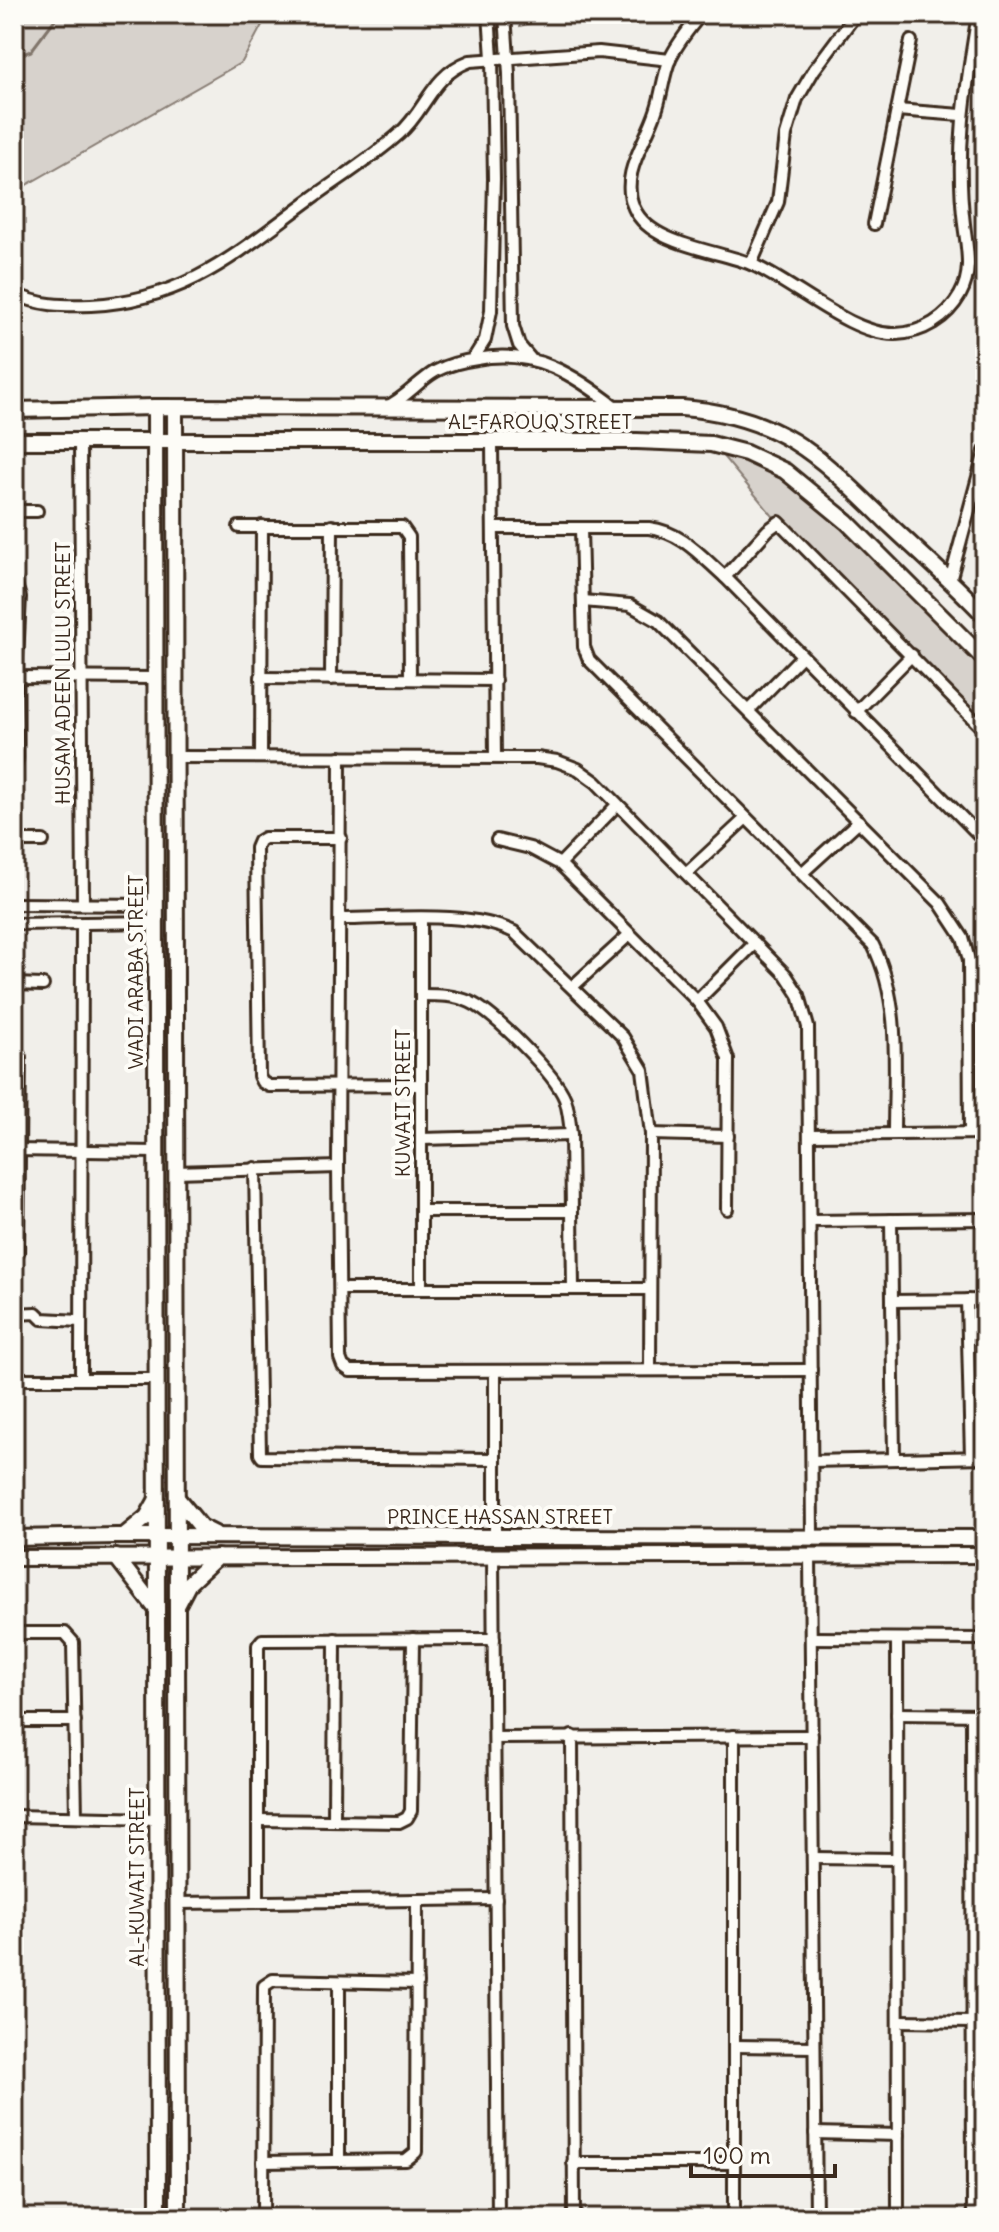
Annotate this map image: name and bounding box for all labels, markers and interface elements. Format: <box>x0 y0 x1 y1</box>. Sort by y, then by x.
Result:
street label: AL-FAROUQ STREET <box>448 409 632 434</box>
street label: HUSAM ADEEN LULU STREET <box>50 542 75 804</box>
street label: WADI ARABA STREET <box>123 874 148 1070</box>
street label: KUWAIT STREET <box>390 1029 415 1177</box>
street label: PRINCE HASSAN STREET <box>387 1504 613 1529</box>
street label: AL-KUWAIT STREET <box>124 1787 149 1967</box>
scale bar <box>691 2128 835 2178</box>
text: 100 m <box>703 2140 771 2170</box>

